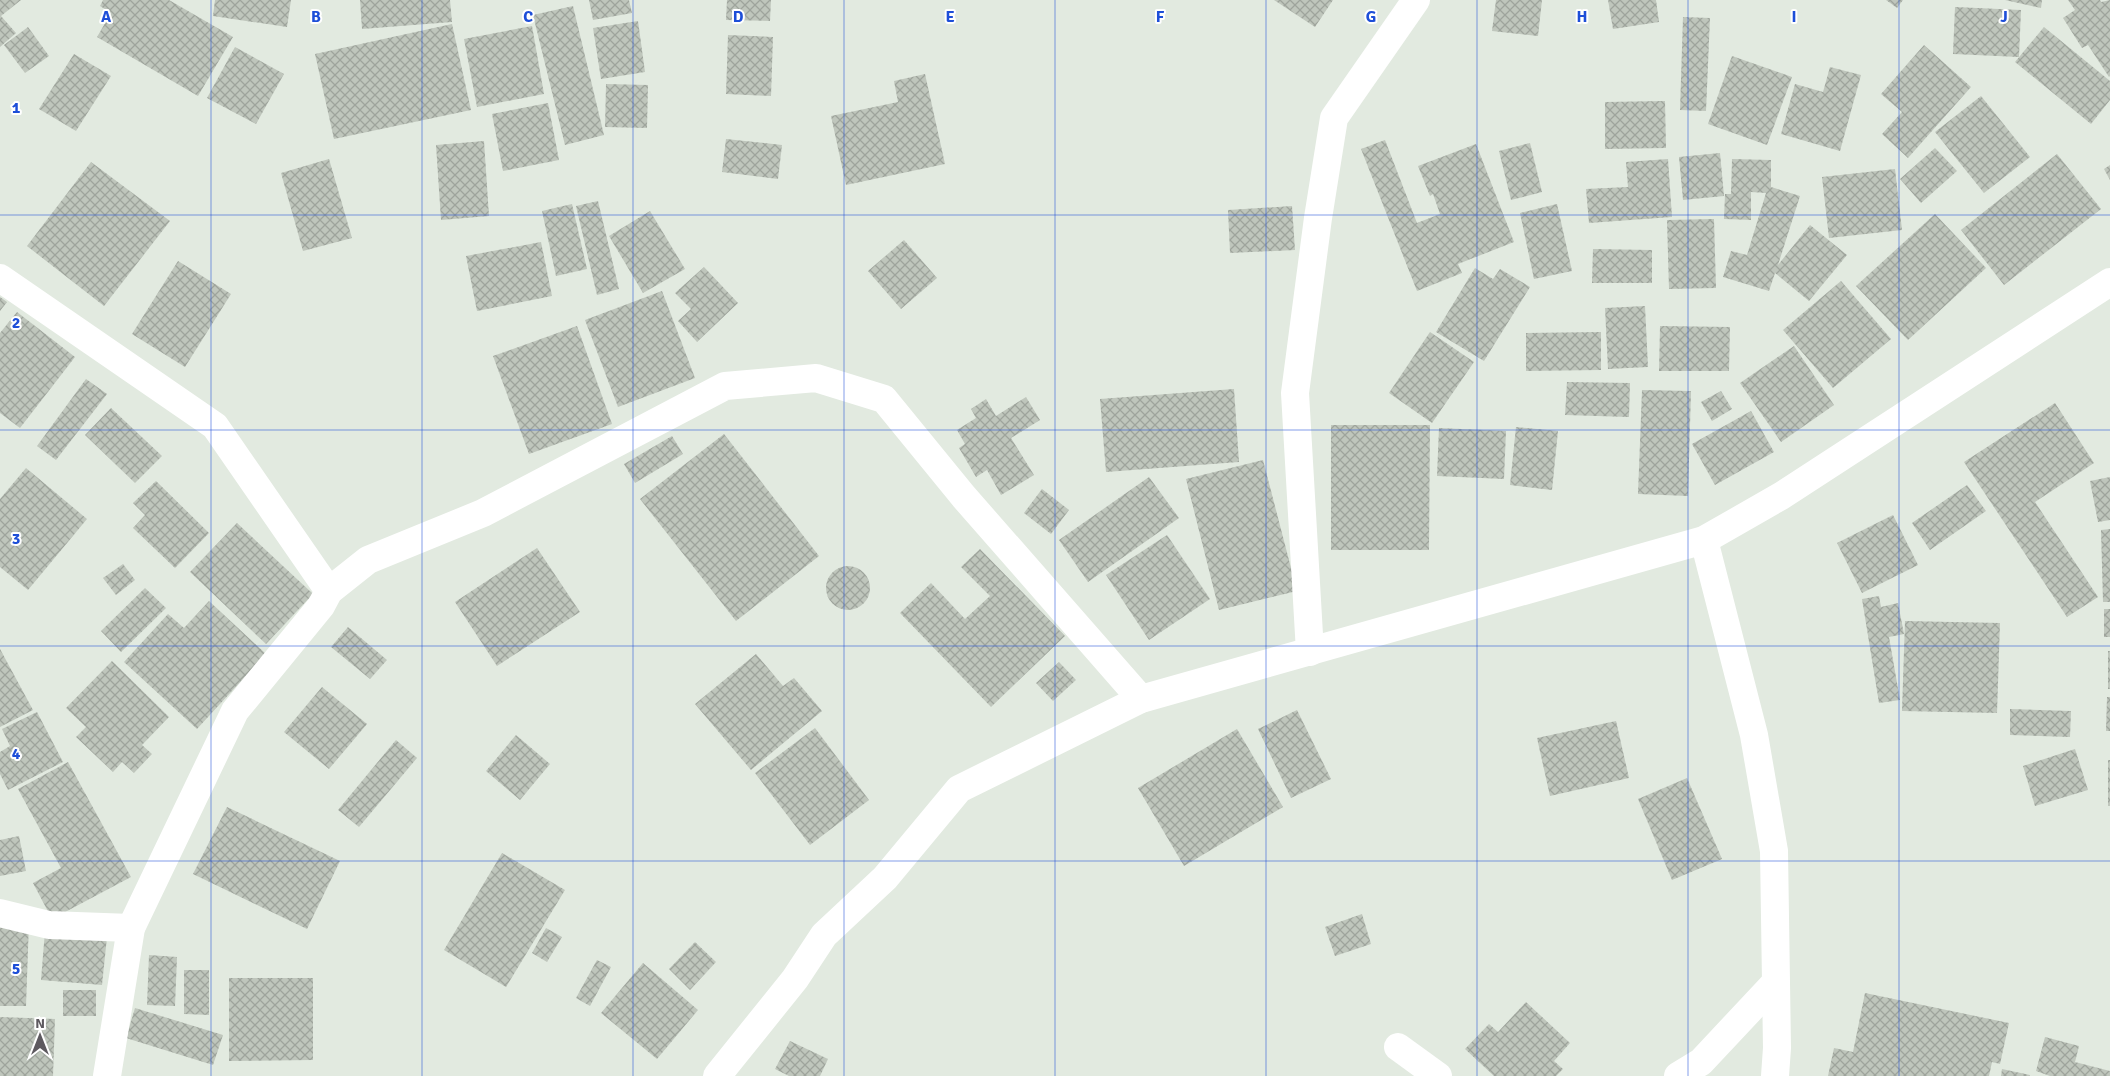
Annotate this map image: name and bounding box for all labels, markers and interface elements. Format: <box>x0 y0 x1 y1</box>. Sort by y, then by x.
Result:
text: A <box>101 7 112 27</box>
text: B <box>311 7 321 27</box>
text: C <box>523 7 533 27</box>
text: D <box>733 7 744 27</box>
text: E <box>945 7 955 27</box>
text: F <box>1156 7 1165 27</box>
text: G <box>1366 7 1376 27</box>
text: H <box>1577 7 1587 27</box>
text: I <box>1791 7 1797 27</box>
text: J <box>2000 7 2008 27</box>
text: 1 <box>12 98 21 118</box>
text: 2 <box>12 313 20 333</box>
text: 3 <box>12 529 20 549</box>
text: 4 <box>12 744 21 764</box>
text: 5 <box>12 959 20 979</box>
north arrow <box>15 1011 65 1061</box>
text: N <box>35 1015 45 1032</box>

